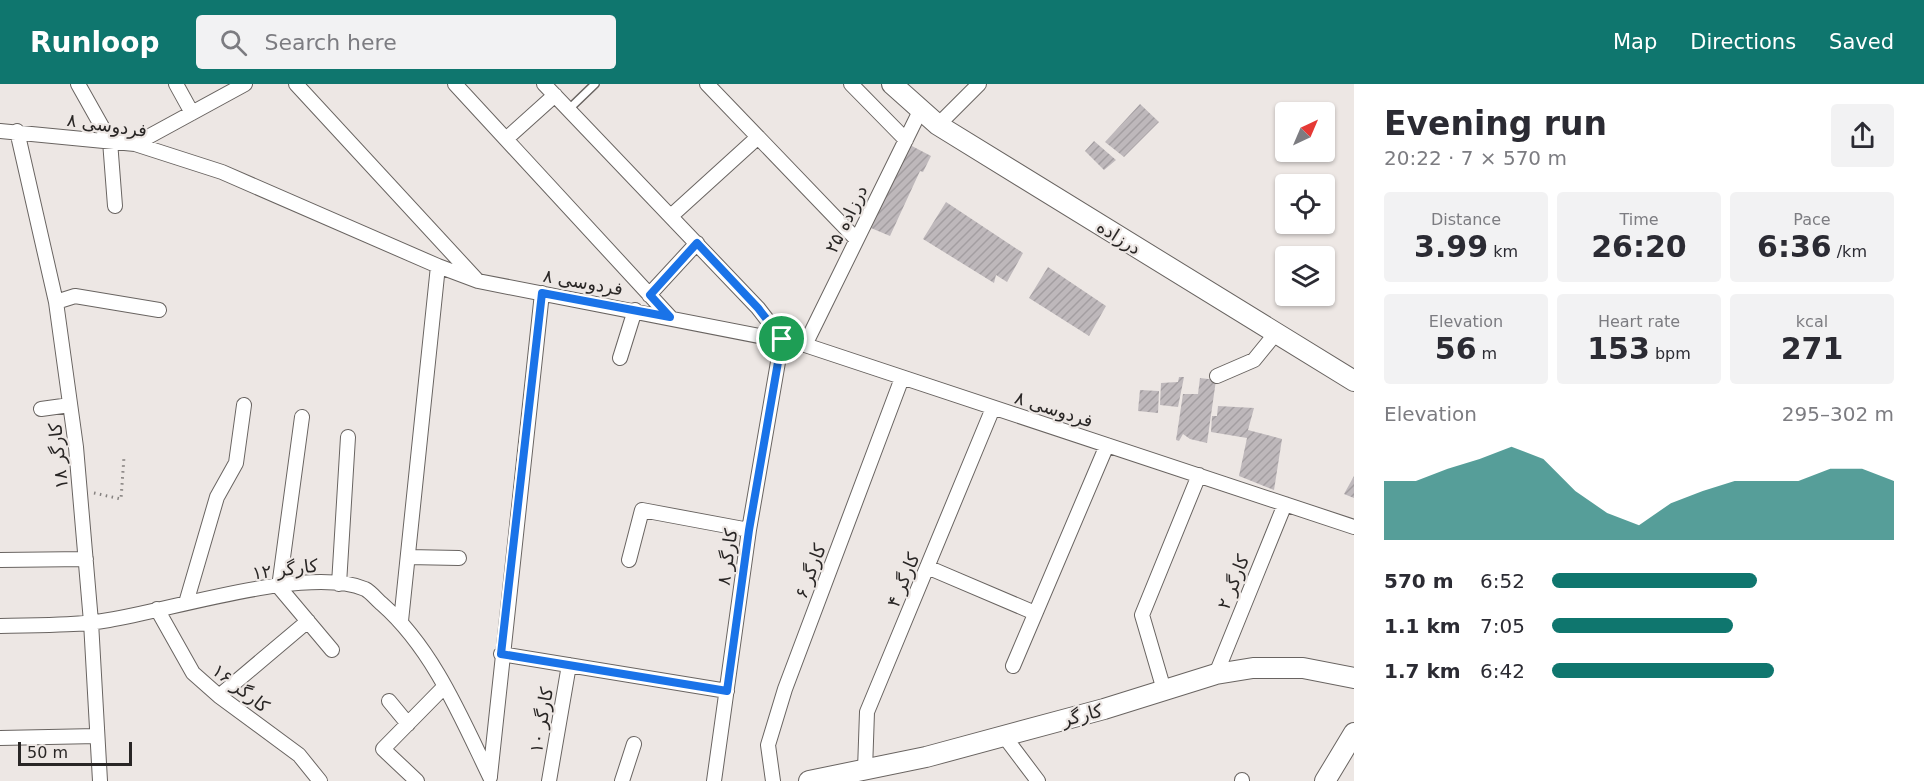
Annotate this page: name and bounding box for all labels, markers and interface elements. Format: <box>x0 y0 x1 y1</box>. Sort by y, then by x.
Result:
search box <box>196 15 616 69</box>
text: Runloop <box>30 26 160 59</box>
icon: search <box>217 26 250 59</box>
text: Search here <box>265 30 397 55</box>
text: Map <box>1613 30 1657 54</box>
text: Directions <box>1690 30 1796 54</box>
text: Saved <box>1829 30 1894 54</box>
north arrow <box>1275 102 1335 162</box>
map controls <box>1275 102 1335 306</box>
text: Evening run <box>1384 104 1607 143</box>
button: share <box>1831 104 1894 167</box>
street label: فردوسی ۸ <box>65 109 148 142</box>
text: 20:22 · 7 × 570 m <box>1384 146 1567 170</box>
button: locate <box>1275 174 1335 234</box>
street label: درزاده ۲۵ <box>821 182 871 256</box>
text: Distance <box>1431 210 1501 229</box>
text: Time <box>1619 210 1659 229</box>
text: Pace <box>1793 210 1831 229</box>
street label: درزاده <box>1093 215 1145 259</box>
text: 3.99 <box>1414 229 1488 264</box>
text: 26:20 <box>1591 229 1687 264</box>
text: 6:36 <box>1757 229 1832 264</box>
text: km <box>1488 242 1518 261</box>
text: /km <box>1832 242 1867 261</box>
button: layers <box>1275 246 1335 306</box>
street label: فردوسی ۸ <box>541 265 625 300</box>
text: Elevation <box>1429 312 1503 331</box>
text: Heart rate <box>1598 312 1680 331</box>
text: kcal <box>1796 312 1828 331</box>
pin <box>756 313 807 364</box>
icon: arrive <box>765 322 798 355</box>
text: 56 <box>1435 331 1477 366</box>
text: 153 <box>1587 331 1650 366</box>
text: 271 <box>1781 331 1843 366</box>
text: m <box>1477 344 1497 363</box>
text: bpm <box>1650 344 1691 363</box>
street label: فردوسی ۸ <box>1012 387 1096 432</box>
text: Elevation <box>1384 402 1477 426</box>
text: 295–302 m <box>1782 402 1894 426</box>
street label: کارگر ۱۸ <box>44 421 73 490</box>
street label: کارگر ۸ <box>713 527 742 587</box>
street label: کارگر ۶ <box>790 540 831 602</box>
street label: کارگر ۴ <box>882 549 925 611</box>
street label: کارگر ۲ <box>1213 551 1254 613</box>
street label: کارگر ۱۲ <box>251 554 320 584</box>
text: 570 m <box>1384 569 1454 593</box>
text: 6:52 <box>1480 569 1525 593</box>
text: 1.1 km <box>1384 614 1461 638</box>
text: 7:05 <box>1480 614 1525 638</box>
street label: کارگر ۱۶ <box>208 659 274 718</box>
text: 1.7 km <box>1384 659 1461 683</box>
text: 6:42 <box>1480 659 1525 683</box>
street label: کارگر ۱۰ <box>525 685 558 755</box>
street label: کارگر <box>1058 699 1105 732</box>
scale bar <box>18 739 132 766</box>
text: 50 m <box>27 743 68 762</box>

